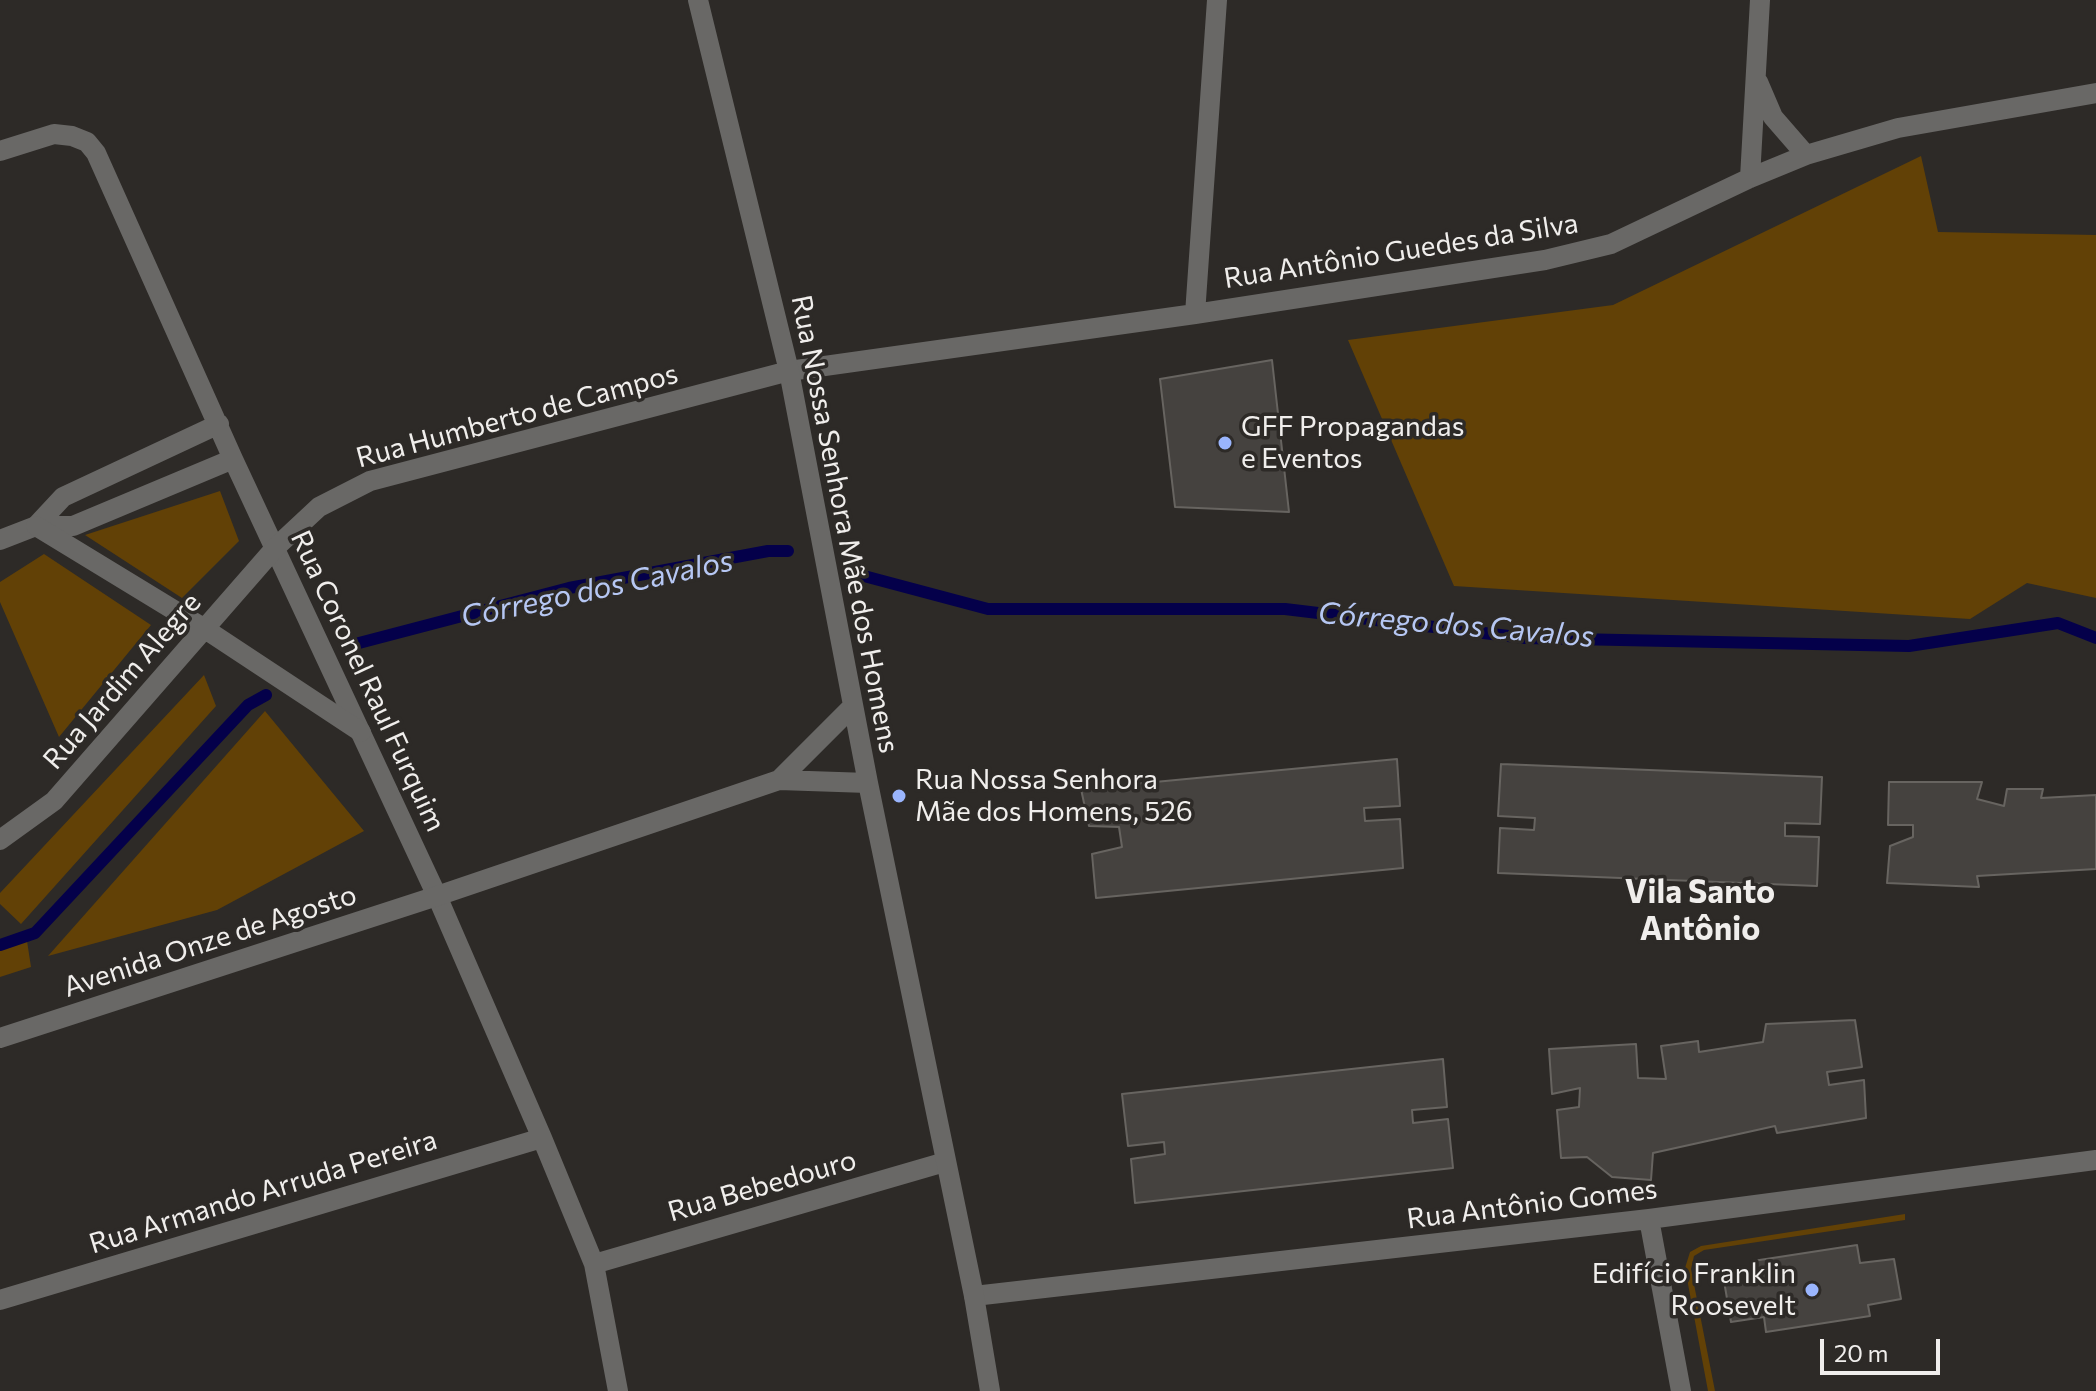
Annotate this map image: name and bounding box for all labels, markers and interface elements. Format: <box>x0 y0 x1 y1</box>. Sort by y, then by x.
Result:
street label: Rua Antônio Guedes da Silva <box>1221 206 1581 296</box>
street label: Rua Nossa Senhora Mãe dos Homens <box>784 292 906 756</box>
street label: Rua Humberto de Campos <box>353 357 681 475</box>
place label: GFF Propagandas e Eventos <box>1241 410 1464 476</box>
marker: GFF Propagandas e Eventos <box>1216 434 1234 452</box>
street label: Rua Coronel Raul Furquim <box>283 525 453 837</box>
water label: Córrego dos Cavalos <box>458 543 736 635</box>
street label: Rua Jardim Alegre <box>36 586 208 776</box>
water label: Córrego dos Cavalos <box>1316 595 1596 655</box>
place label: Rua Nossa Senhora Mãe dos Homens, 526 <box>915 763 1193 829</box>
marker: Rua Nossa Senhora Mãe dos Homens, 526 <box>890 787 908 805</box>
district label: Vila Santo Antônio <box>1625 873 1775 948</box>
street label: Avenida Onze de Agosto <box>59 878 361 1004</box>
street label: Rua Armando Arruda Pereira <box>85 1123 441 1261</box>
street label: Rua Bebedouro <box>664 1143 860 1229</box>
street label: Rua Antônio Gomes <box>1405 1172 1659 1236</box>
place label: Edifício Franklin Roosevelt <box>1592 1257 1796 1323</box>
marker: Edifício Franklin Roosevelt <box>1803 1281 1821 1299</box>
scale bar <box>1824 1323 1944 1373</box>
text: 20 m <box>1834 1338 1888 1367</box>

